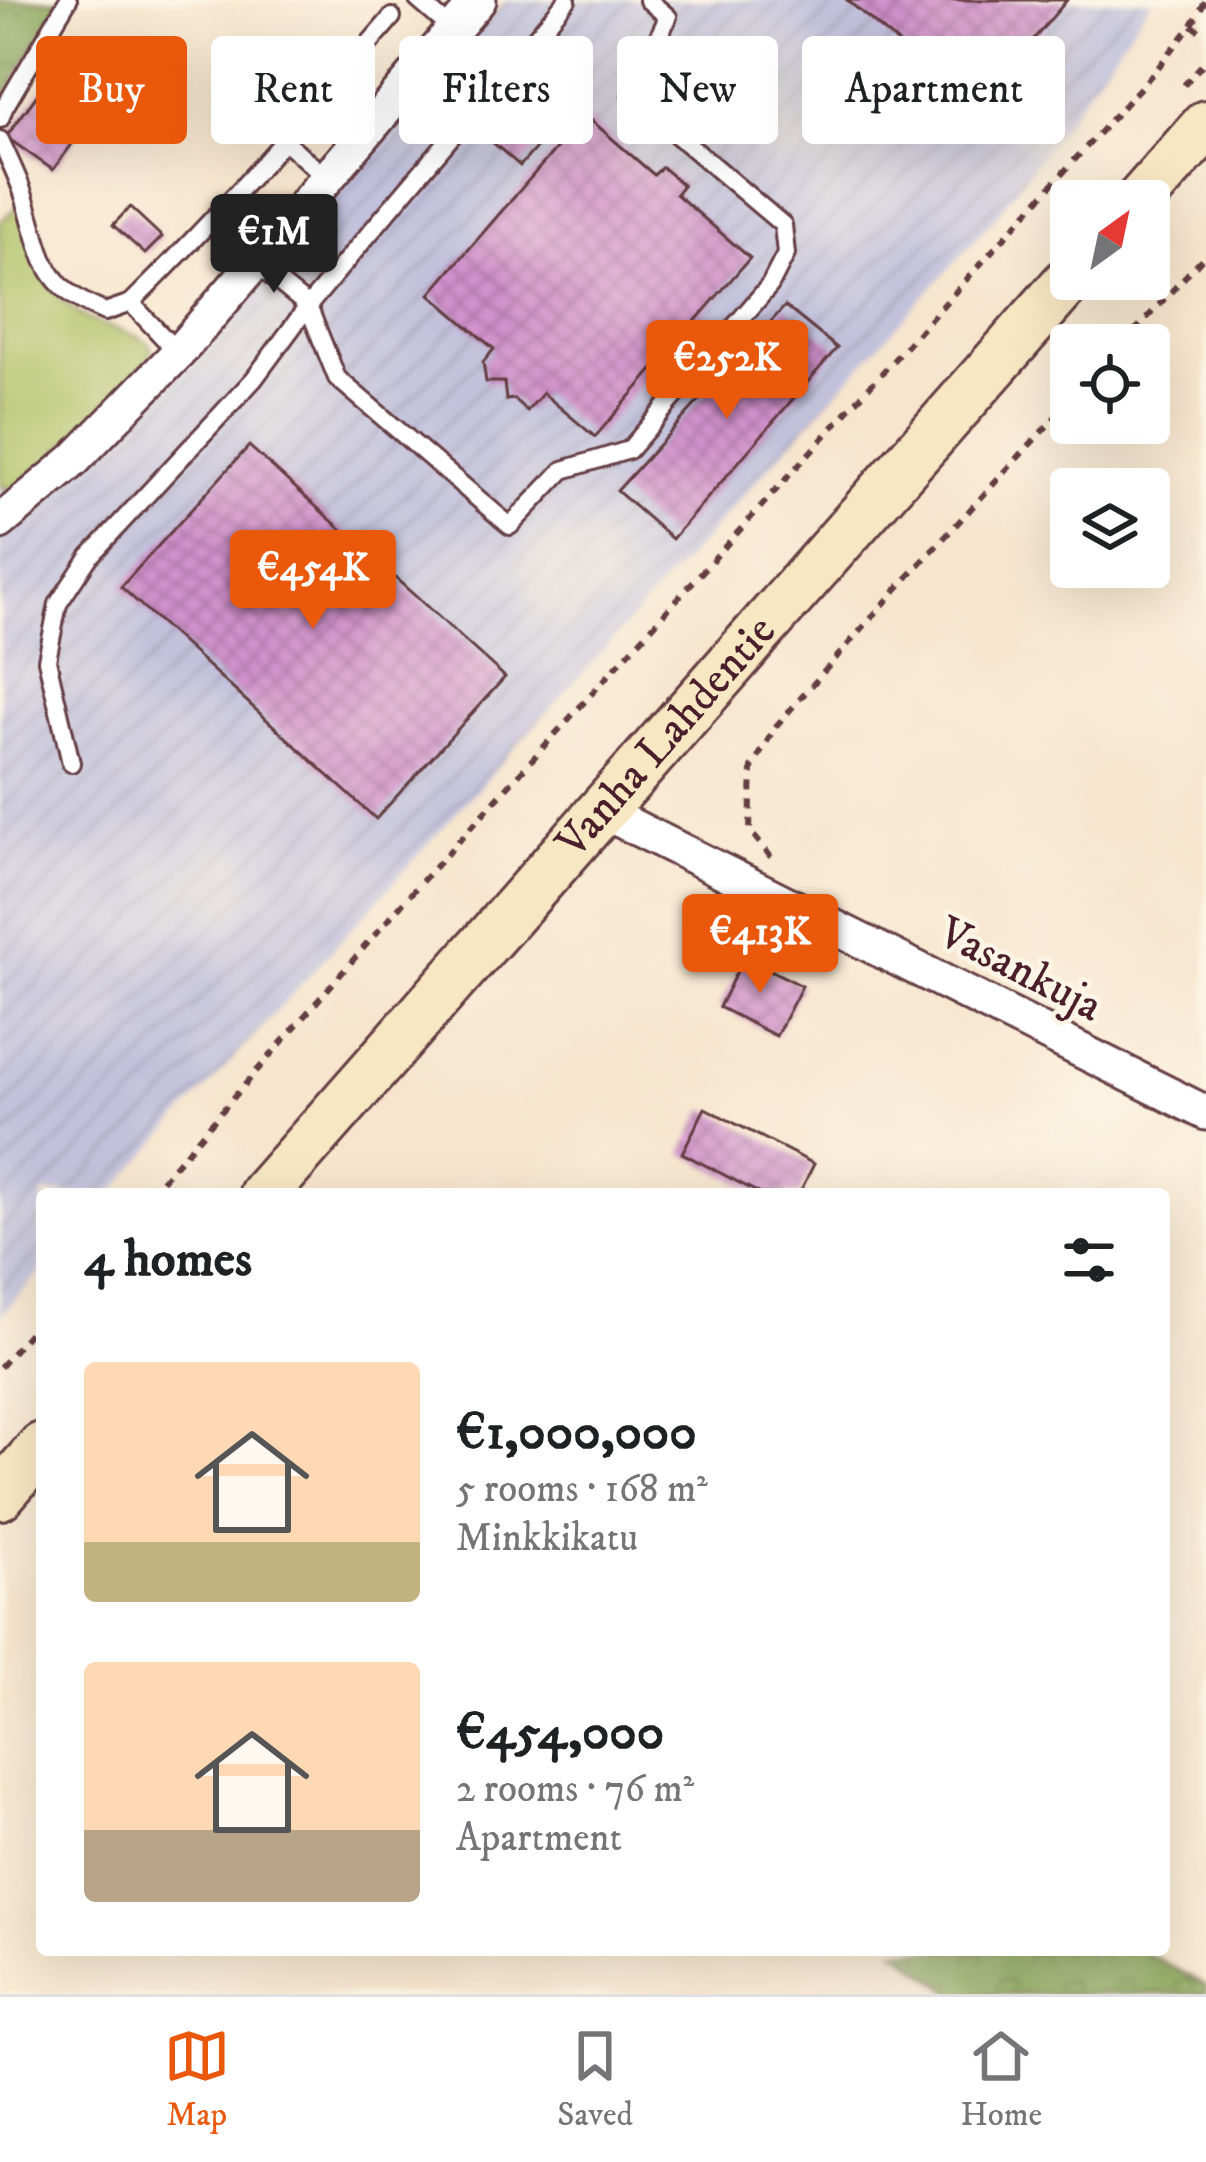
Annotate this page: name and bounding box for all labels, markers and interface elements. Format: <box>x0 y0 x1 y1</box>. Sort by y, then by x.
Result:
chip: Buy <box>36 36 187 144</box>
chip: Rent <box>211 36 375 144</box>
chip: Filters <box>399 36 593 144</box>
chip: New <box>617 36 778 144</box>
chip: Apartment <box>802 36 1065 144</box>
north arrow <box>1050 180 1170 300</box>
map controls <box>1050 180 1170 588</box>
pin: €1M <box>216 194 332 296</box>
text: €1M <box>238 208 310 257</box>
pin: €252K <box>643 320 811 422</box>
button: locate <box>1050 324 1170 444</box>
text: €252K <box>673 334 781 383</box>
button: layers <box>1050 468 1170 588</box>
pin: €454K <box>229 530 397 632</box>
text: €454K <box>257 544 369 593</box>
street label: Vanha Lahdentie <box>544 604 788 871</box>
pin: €413K <box>676 894 844 996</box>
street label: Vasankuja <box>928 905 1111 1035</box>
text: €413K <box>709 908 811 957</box>
icon: filters <box>1056 1227 1122 1293</box>
text: 4 homes <box>84 1228 252 1292</box>
text: €1,000,000 <box>456 1401 697 1465</box>
icon: home <box>180 1410 324 1554</box>
text: 5 rooms · 168 m² <box>456 1465 708 1514</box>
text: Minkkikatu <box>456 1514 638 1563</box>
text: €454,000 <box>456 1701 664 1765</box>
icon: home <box>180 1710 324 1854</box>
text: 2 rooms · 76 m² <box>456 1765 694 1814</box>
text: Apartment <box>456 1814 622 1863</box>
tab: Map <box>164 2023 230 2136</box>
tab: Saved <box>557 2023 633 2136</box>
tab: Home <box>961 2023 1042 2136</box>

